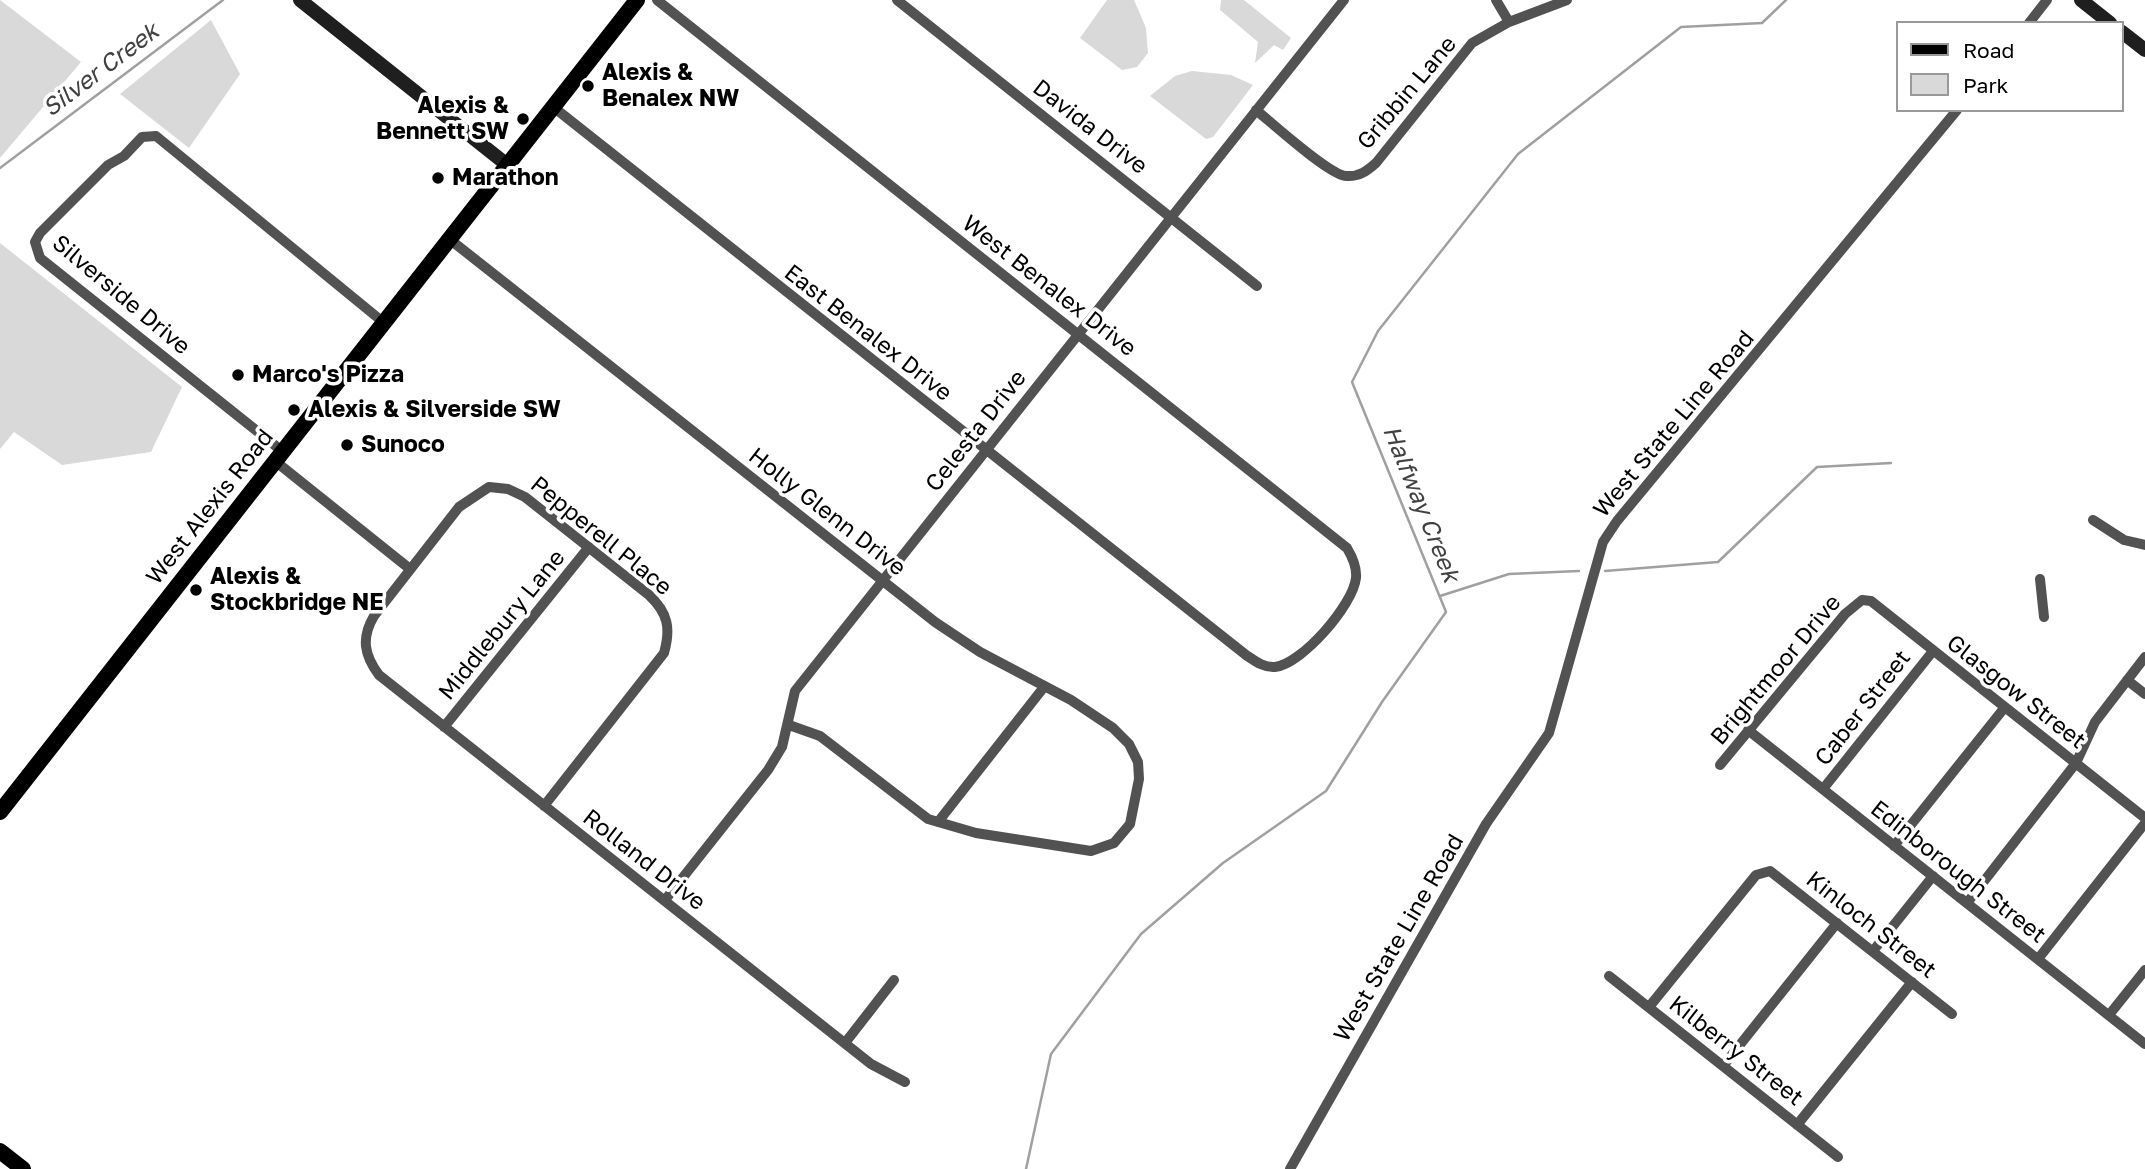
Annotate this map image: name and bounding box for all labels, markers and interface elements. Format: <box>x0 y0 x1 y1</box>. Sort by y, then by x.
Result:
water label: Silver Creek <box>37 17 165 123</box>
legend <box>1896 21 2124 112</box>
street label: Gribbin Lane <box>1352 31 1462 155</box>
text: Road <box>1963 37 2014 63</box>
place label: Alexis & Benalex NW <box>602 59 739 113</box>
text: Park <box>1963 72 2008 98</box>
street label: Davida Drive <box>1027 74 1153 180</box>
marker: Alexis & Benalex NW <box>580 78 596 94</box>
place label: Alexis & Bennett SW <box>376 92 509 146</box>
marker: Alexis & Bennett SW <box>515 111 531 127</box>
place label: Marathon <box>452 164 559 192</box>
marker: Marathon <box>430 170 446 186</box>
street label: West Benalex Drive <box>957 210 1141 362</box>
street label: Silverside Drive <box>47 229 195 361</box>
street label: East Benalex Drive <box>779 259 957 407</box>
street label: West State Line Road <box>1588 325 1760 523</box>
place label: Marco's Pizza <box>252 361 404 389</box>
street label: Celesta Drive <box>920 365 1032 497</box>
marker: Marco's Pizza <box>230 367 246 383</box>
place label: Alexis & Silverside SW <box>308 396 561 424</box>
marker: Alexis & Silverside SW <box>286 402 302 418</box>
water label: Halfway Creek <box>1376 421 1466 587</box>
street label: West Alexis Road <box>141 424 279 590</box>
place label: Sunoco <box>361 431 445 459</box>
marker: Sunoco <box>339 437 355 453</box>
street label: Holly Glenn Drive <box>743 442 911 582</box>
street label: Pepperell Place <box>525 471 677 601</box>
street label: Middlebury Lane <box>433 544 571 706</box>
place label: Alexis & Stockbridge NE <box>210 563 384 617</box>
marker: Alexis & Stockbridge NE <box>188 582 204 598</box>
street label: Brightmoor Drive <box>1705 589 1847 751</box>
street label: Glasgow Street <box>1941 629 2091 755</box>
street label: Caber Street <box>1809 645 1917 771</box>
street label: Edinborough Street <box>1865 795 2051 949</box>
street label: Rolland Drive <box>577 804 711 916</box>
street label: West State Line Road <box>1328 829 1470 1047</box>
street label: Kinloch Street <box>1800 866 1942 984</box>
street label: Kilberry Street <box>1664 990 1808 1112</box>

